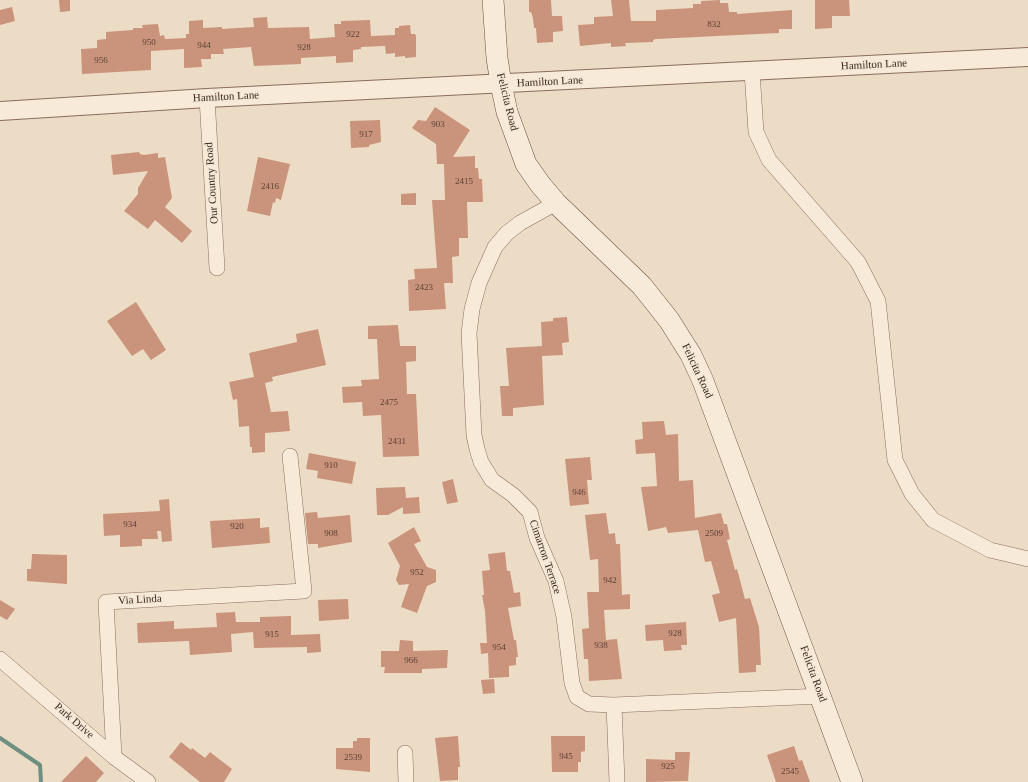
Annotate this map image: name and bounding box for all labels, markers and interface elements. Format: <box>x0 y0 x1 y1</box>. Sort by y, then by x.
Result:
house number: 832 <box>707 20 721 30</box>
house number: 922 <box>346 30 360 40</box>
house number: 950 <box>142 38 156 48</box>
house number: 944 <box>197 41 211 51</box>
house number: 928 <box>297 43 311 53</box>
house number: 956 <box>94 56 108 66</box>
street label: Hamilton Lane <box>841 57 907 73</box>
street label: Felicita Road <box>493 72 521 132</box>
street label: Hamilton Lane <box>517 74 583 90</box>
street label: Hamilton Lane <box>193 89 259 105</box>
house number: 903 <box>431 120 445 130</box>
house number: 917 <box>359 130 373 140</box>
street label: Our Country Road <box>203 142 221 224</box>
house number: 2415 <box>455 177 473 187</box>
house number: 2416 <box>261 182 279 192</box>
house number: 2423 <box>415 283 433 293</box>
street label: Felicita Road <box>679 341 715 401</box>
house number: 2475 <box>380 398 398 408</box>
house number: 2431 <box>388 437 406 447</box>
house number: 910 <box>324 461 338 471</box>
house number: 946 <box>572 488 586 498</box>
street label: Cimarron Terrace <box>526 518 564 596</box>
house number: 934 <box>123 520 137 530</box>
house number: 920 <box>230 522 244 532</box>
house number: 908 <box>324 529 338 539</box>
house number: 2509 <box>705 529 723 539</box>
house number: 952 <box>410 568 424 578</box>
house number: 942 <box>603 576 617 586</box>
street label: Via Linda <box>118 592 162 608</box>
house number: 928 <box>668 629 682 639</box>
house number: 915 <box>265 630 279 640</box>
house number: 938 <box>594 641 608 651</box>
house number: 954 <box>492 643 506 653</box>
street label: Felicita Road <box>797 644 829 704</box>
house number: 966 <box>404 656 418 666</box>
street label: Park Drive <box>52 700 96 742</box>
house number: 945 <box>559 752 573 762</box>
house number: 2539 <box>344 753 362 763</box>
house number: 925 <box>661 762 675 772</box>
house number: 2545 <box>781 767 799 777</box>

